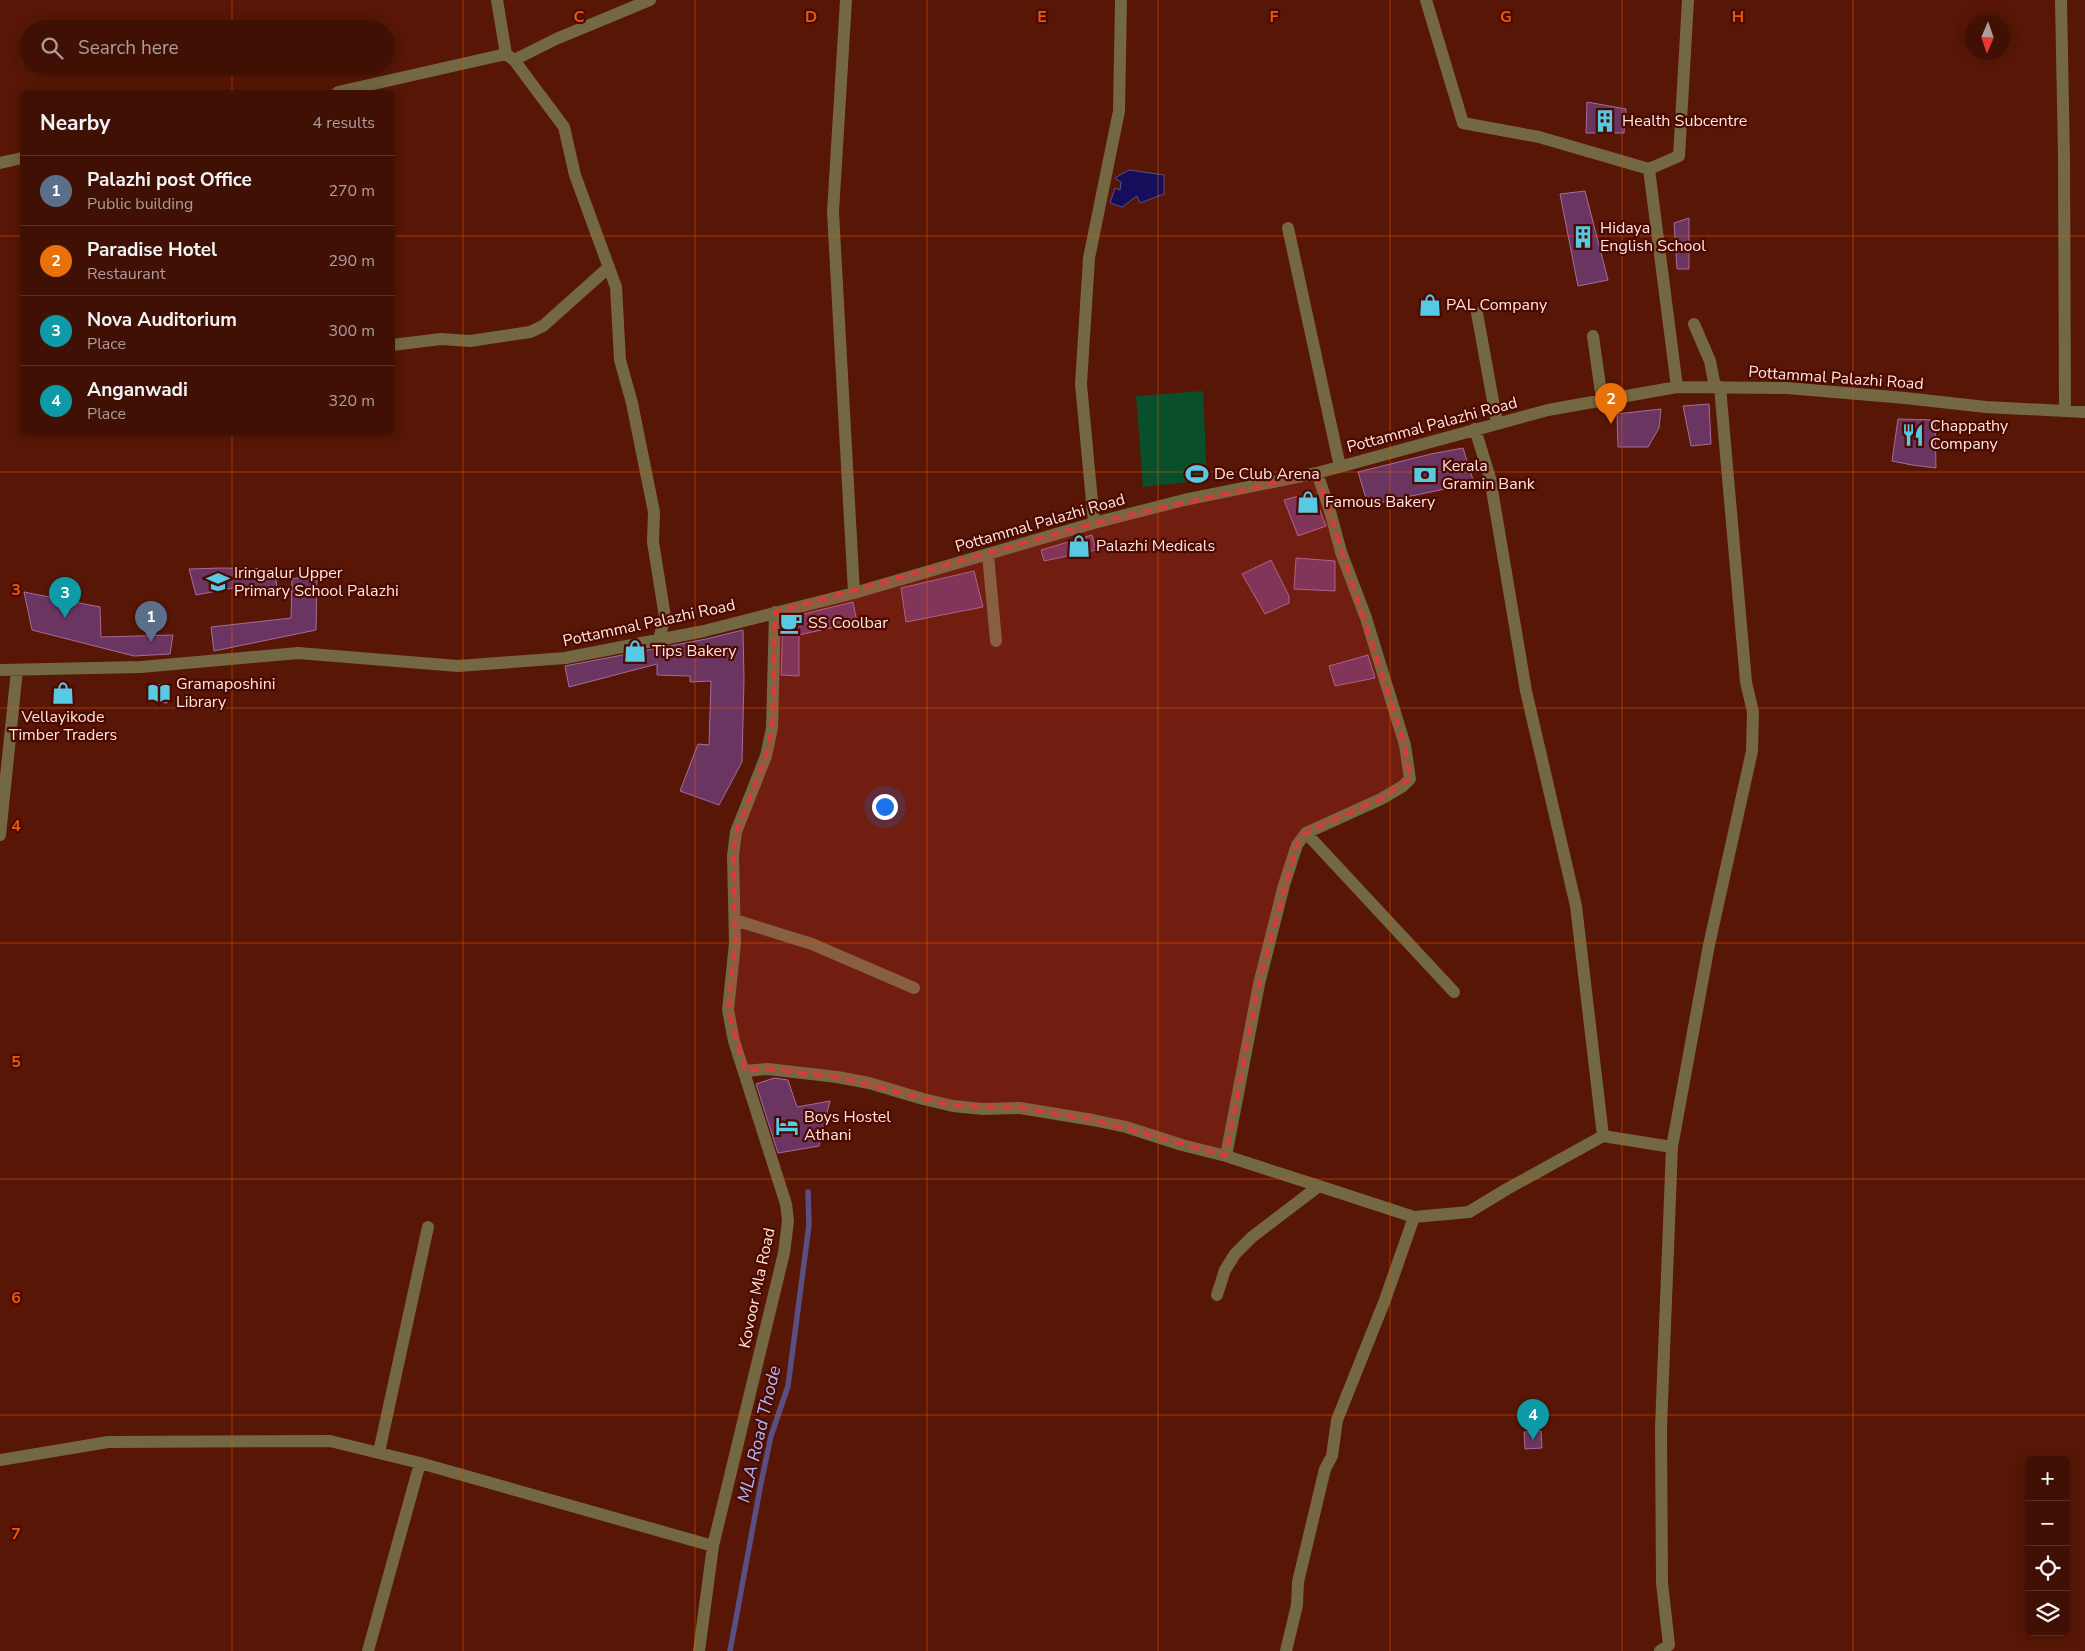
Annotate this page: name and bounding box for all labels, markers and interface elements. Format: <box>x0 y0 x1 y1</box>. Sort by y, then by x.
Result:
text: C <box>574 6 585 28</box>
text: D <box>805 6 817 28</box>
text: E <box>1037 6 1047 28</box>
text: F <box>1270 6 1279 28</box>
text: G <box>1500 6 1512 28</box>
text: H <box>1732 6 1744 28</box>
north arrow <box>1965 15 2010 60</box>
search box <box>20 20 395 75</box>
icon: search <box>38 34 66 62</box>
text: Search here <box>78 35 179 61</box>
building icon: Health Subcentre <box>1592 108 1618 134</box>
text: Nearby <box>40 109 110 137</box>
place label: Health Subcentre <box>1622 110 1747 132</box>
text: 4 results <box>313 112 375 134</box>
text: Palazhi post Office <box>87 167 252 193</box>
text: 1 <box>51 180 61 202</box>
text: 270 m <box>328 180 375 202</box>
text: Public building <box>87 193 193 215</box>
place label: Hidaya English School <box>1600 217 1706 257</box>
building icon: Hidaya English School <box>1570 224 1596 250</box>
text: Paradise Hotel <box>87 237 217 263</box>
text: 2 <box>51 250 61 272</box>
text: 290 m <box>328 250 375 272</box>
text: Restaurant <box>87 263 166 285</box>
shop icon: PAL Company <box>1417 292 1443 318</box>
place label: PAL Company <box>1446 294 1548 316</box>
text: Nova Auditorium <box>87 307 237 333</box>
text: 3 <box>51 320 61 342</box>
text: 300 m <box>328 320 375 342</box>
text: Place <box>87 333 126 355</box>
street label: Pottammal Palazhi Road <box>1748 361 1924 395</box>
text: Anganwadi <box>87 377 188 403</box>
pin: 2 <box>1595 383 1627 424</box>
text: 4 <box>51 390 61 412</box>
text: 320 m <box>328 390 375 412</box>
street label: Pottammal Palazhi Road <box>1344 392 1520 458</box>
text: Place <box>87 403 126 425</box>
place label: Chappathy Company <box>1930 415 2009 455</box>
restaurant icon: Chappathy Company <box>1900 422 1926 448</box>
place label: Kerala Gramin Bank <box>1442 455 1536 495</box>
sports icon: De Club Arena <box>1184 461 1210 487</box>
bank icon: Kerala Gramin Bank <box>1412 462 1438 488</box>
place label: De Club Arena <box>1214 463 1320 485</box>
street label: Pottammal Palazhi Road <box>952 488 1128 558</box>
shop icon: Famous Bakery <box>1295 489 1321 515</box>
place label: Famous Bakery <box>1325 491 1436 513</box>
shop icon: Palazhi Medicals <box>1066 533 1092 559</box>
place label: Palazhi Medicals <box>1096 535 1215 557</box>
place label: Iringalur Upper Primary School Palazhi <box>234 562 399 602</box>
school or university icon: Iringalur Upper Primary School Palazhi <box>205 569 231 595</box>
pin: 3 <box>49 577 81 618</box>
text: 3 <box>11 579 21 601</box>
street label: Pottammal Palazhi Road <box>561 594 737 652</box>
pin: 1 <box>135 601 167 642</box>
cafe icon: SS Coolbar <box>778 610 804 636</box>
place label: SS Coolbar <box>808 612 888 634</box>
shop icon: Tips Bakery <box>622 638 648 664</box>
place label: Tips Bakery <box>652 640 737 662</box>
place label: Gramaposhini Library <box>176 673 275 713</box>
shop icon: Vellayikode Timber Traders <box>50 680 76 706</box>
library icon: Gramaposhini Library <box>146 680 172 706</box>
place label: Vellayikode Timber Traders <box>9 706 117 746</box>
your location <box>872 794 898 820</box>
text: 4 <box>11 815 21 837</box>
text: 5 <box>11 1051 21 1073</box>
place label: Boys Hostel Athani <box>804 1106 891 1146</box>
hotel icon: Boys Hostel Athani <box>774 1113 800 1139</box>
street label: Kovoor Mla Road <box>733 1226 781 1350</box>
text: 6 <box>11 1287 21 1309</box>
water label: MLA Road Thode <box>732 1363 787 1505</box>
pin: 4 <box>1517 1399 1549 1440</box>
map controls <box>2025 1456 2070 1636</box>
button: + <box>2025 1456 2070 1501</box>
button: − <box>2025 1501 2070 1546</box>
text: 7 <box>11 1523 21 1545</box>
button: locate <box>2025 1546 2070 1591</box>
button: layers <box>2025 1591 2070 1636</box>

